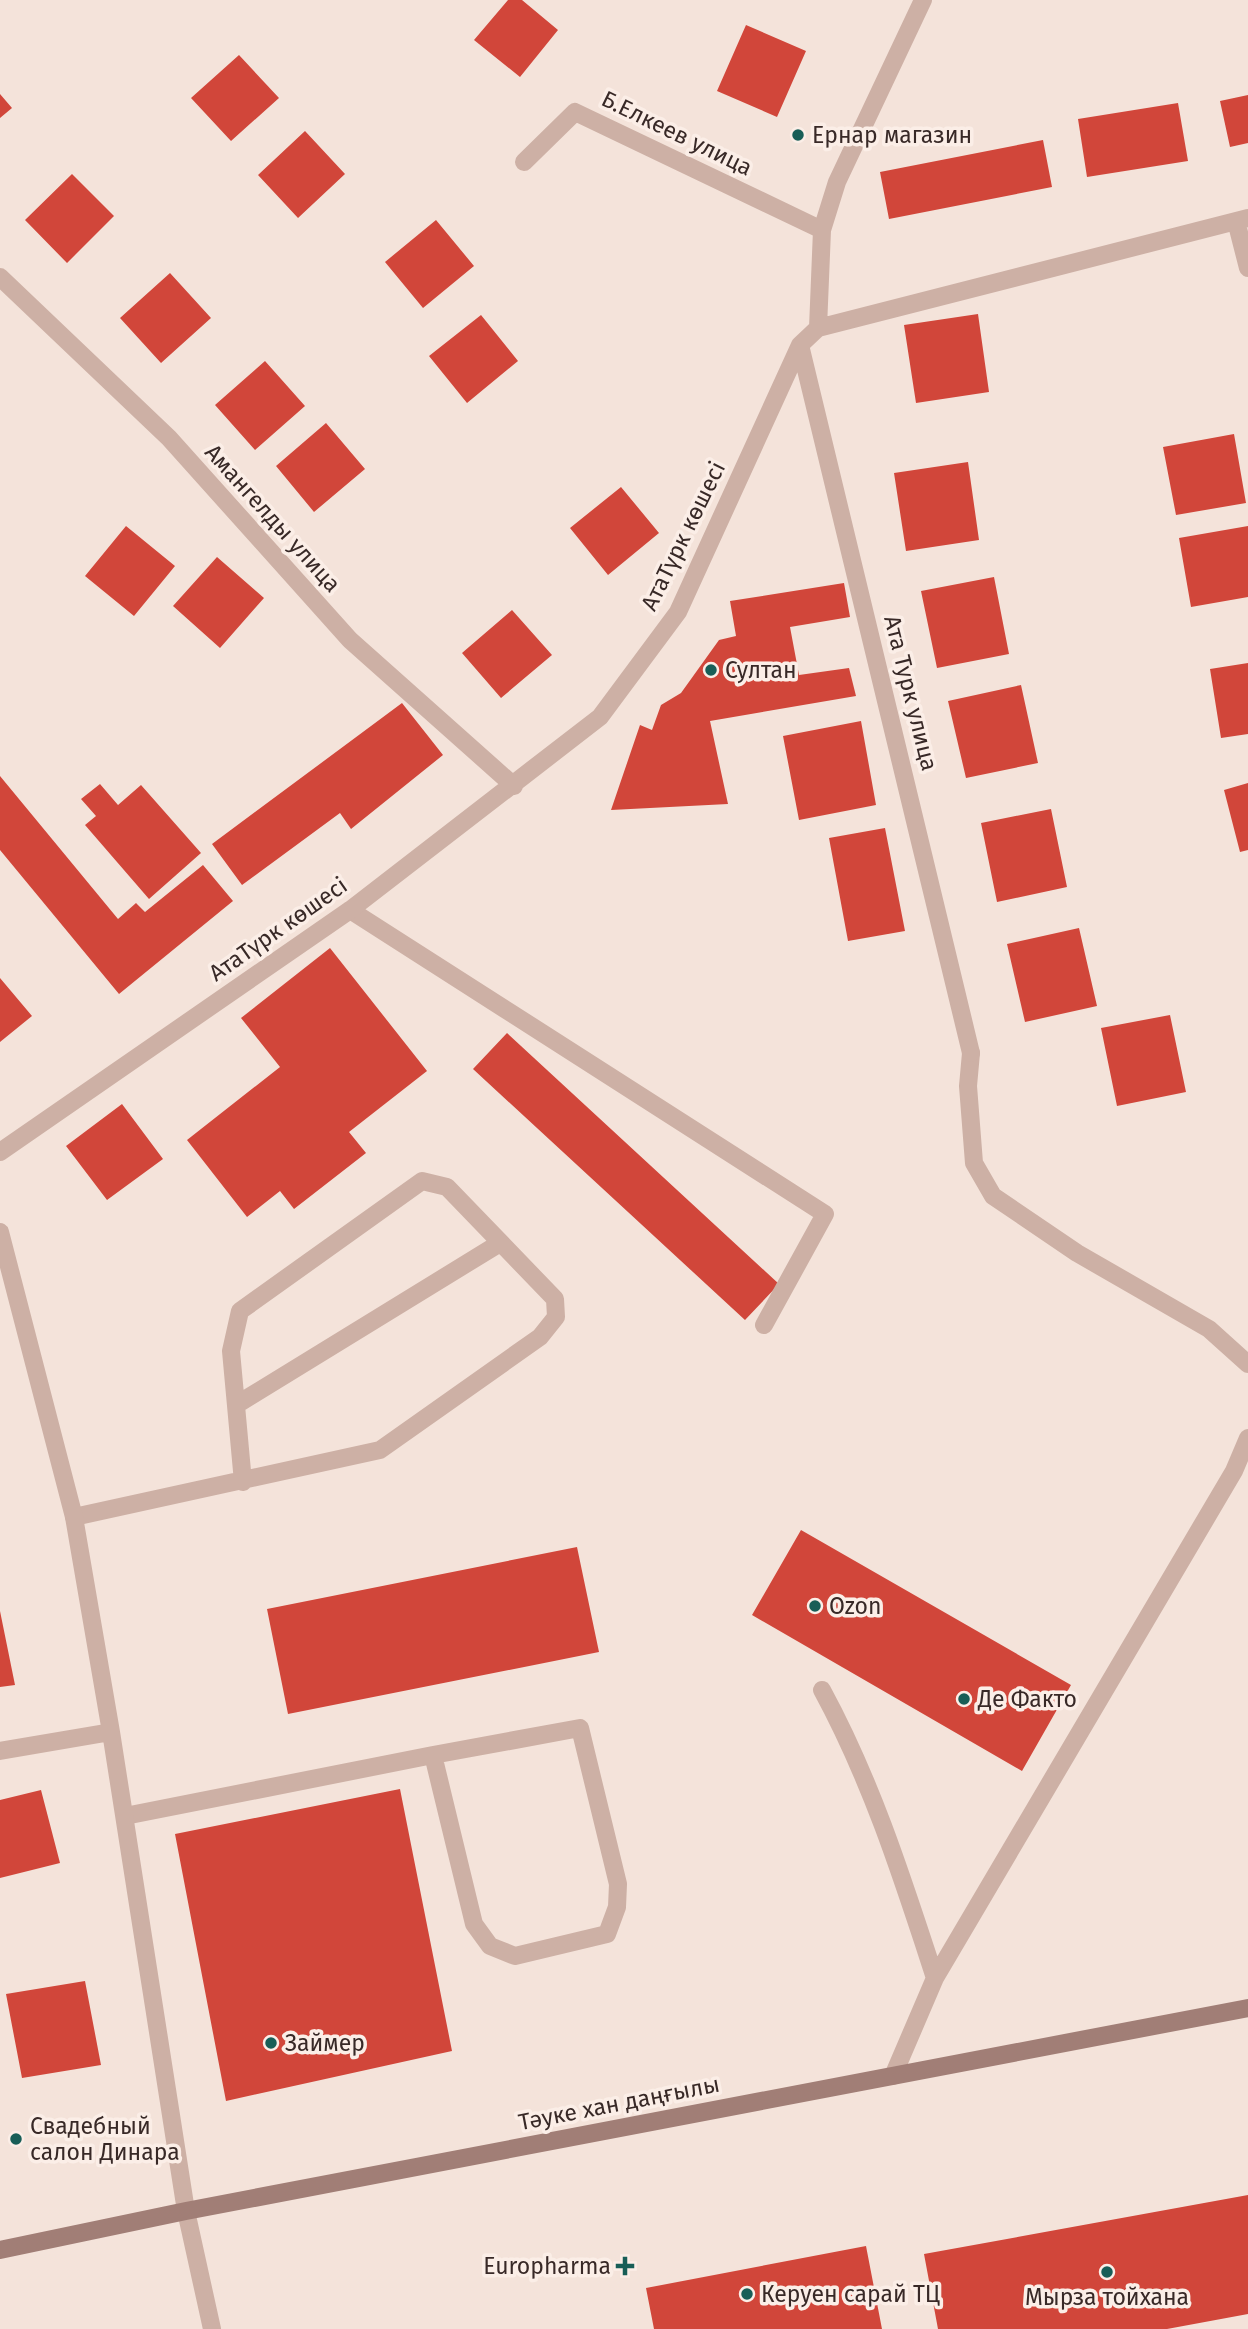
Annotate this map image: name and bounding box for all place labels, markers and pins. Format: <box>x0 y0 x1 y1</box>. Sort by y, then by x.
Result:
place label: Ернар магазин <box>812 121 972 149</box>
marker: Ернар магазин <box>790 127 806 143</box>
place label: Султан <box>725 656 797 684</box>
marker: Султан <box>703 662 719 678</box>
place label: Ozon <box>829 1592 882 1620</box>
marker: Ozon <box>807 1598 823 1614</box>
place label: Де Факто <box>977 1685 1077 1713</box>
marker: Де Факто <box>956 1691 972 1707</box>
place label: Займер <box>285 2029 365 2057</box>
marker: Займер <box>263 2035 279 2051</box>
place label: Свадебный салон Динара <box>30 2112 180 2166</box>
marker: Свадебный салон Динара <box>8 2131 24 2147</box>
place label: Europharma <box>483 2252 611 2280</box>
marker: Europharma <box>617 2258 633 2274</box>
marker: Мырза тойхана <box>1099 2264 1115 2280</box>
place label: Керуен сарай ТЦ <box>761 2280 940 2308</box>
place label: Мырза тойхана <box>1025 2283 1189 2311</box>
marker: Керуен сарай ТЦ <box>739 2286 755 2302</box>

